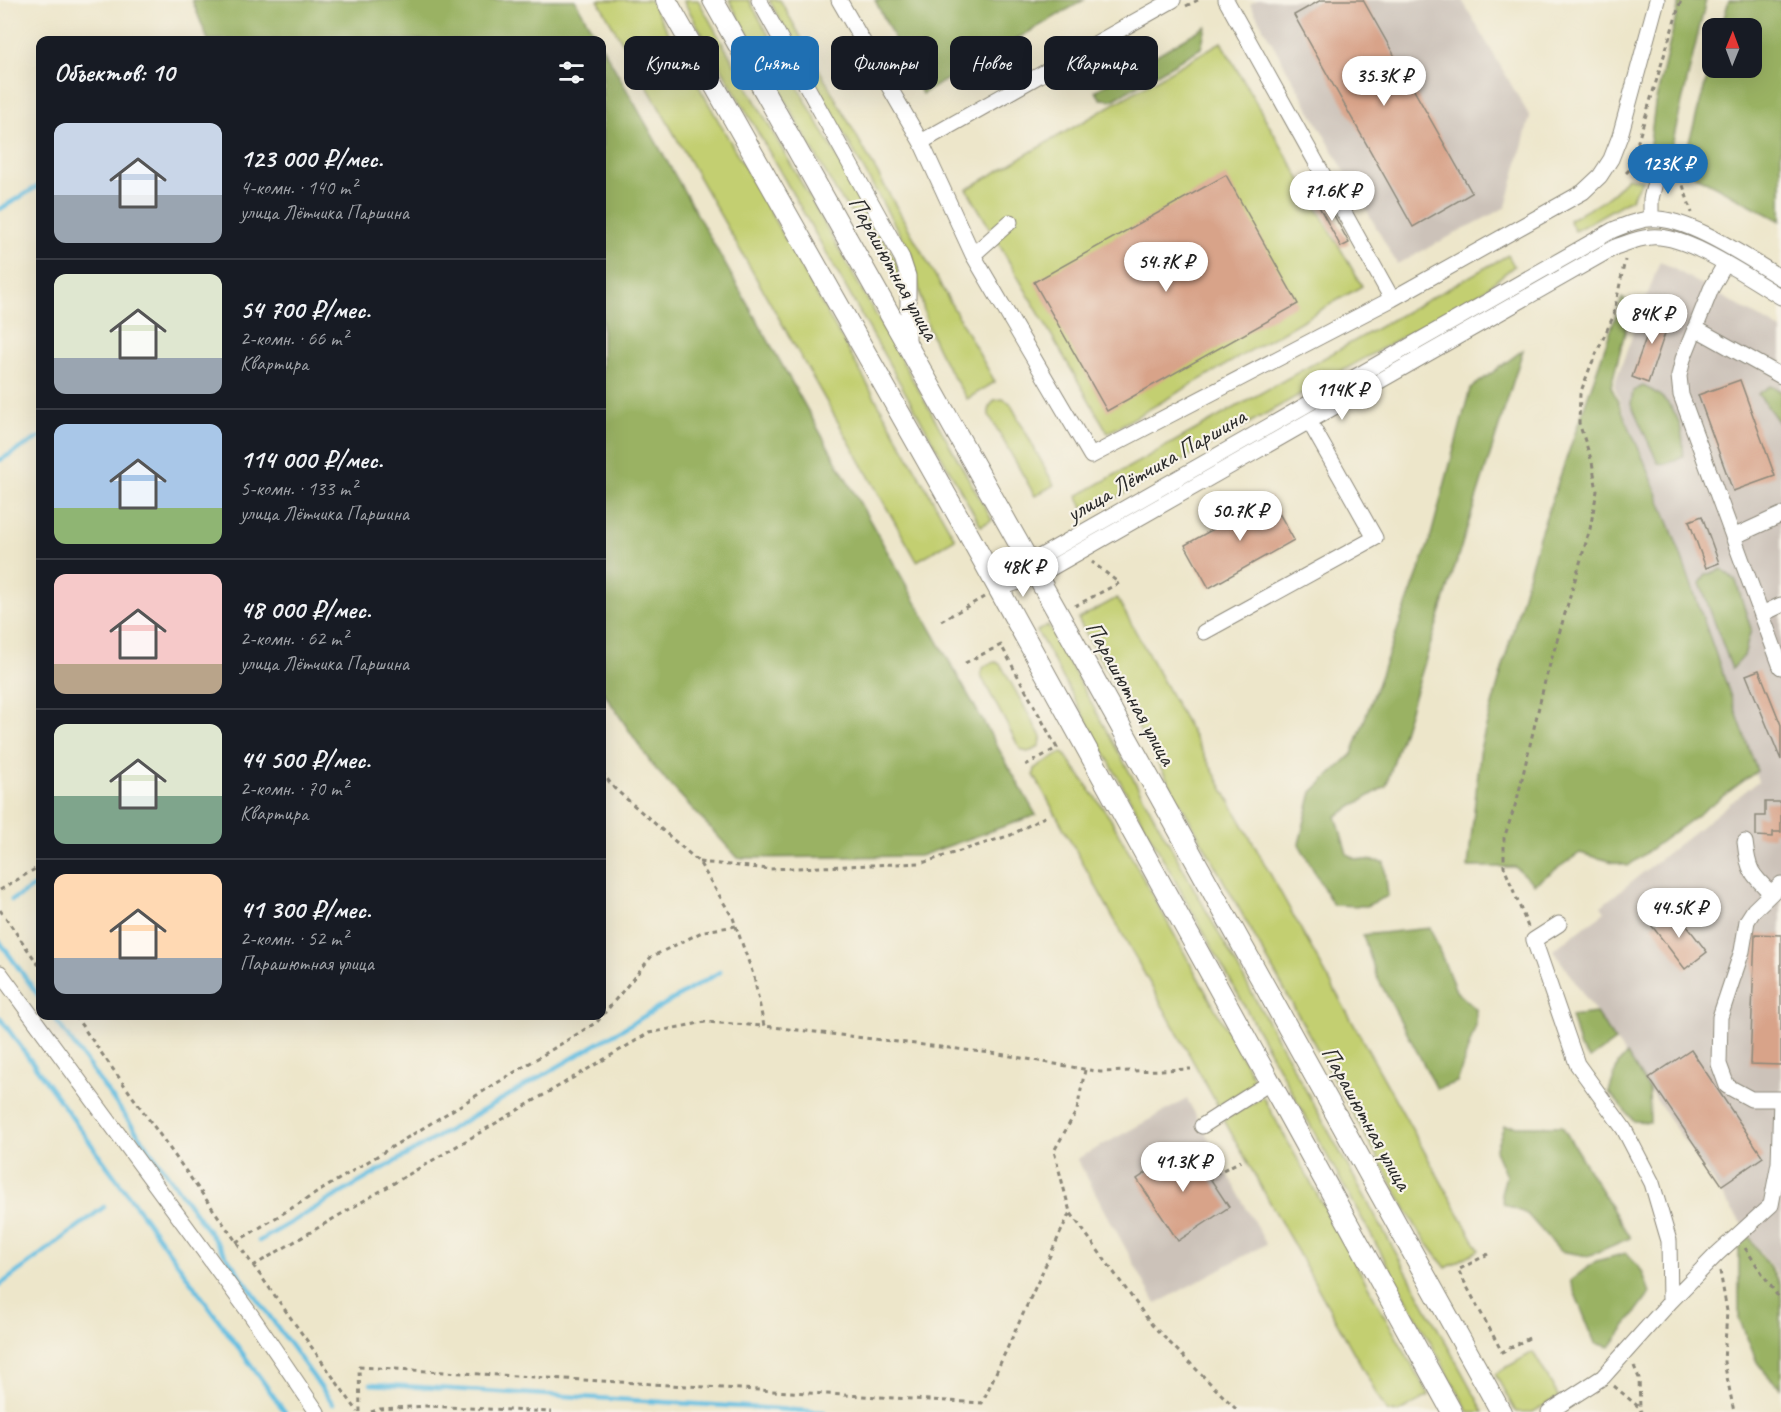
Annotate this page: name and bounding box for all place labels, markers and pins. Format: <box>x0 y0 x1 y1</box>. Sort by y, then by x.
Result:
pin: 35.3K ₽ <box>1329 56 1439 107</box>
pin: 123K ₽ <box>1619 144 1717 195</box>
pin: 71.6K ₽ <box>1277 171 1387 222</box>
pin: 54.7K ₽ <box>1111 242 1221 293</box>
pin: 84K ₽ <box>1610 294 1694 345</box>
pin: 114K ₽ <box>1293 370 1391 421</box>
pin: 50.7K ₽ <box>1185 491 1295 542</box>
pin: 48K ₽ <box>981 547 1065 598</box>
pin: 44.5K ₽ <box>1624 888 1734 939</box>
pin: 41.3K ₽ <box>1128 1142 1238 1193</box>

